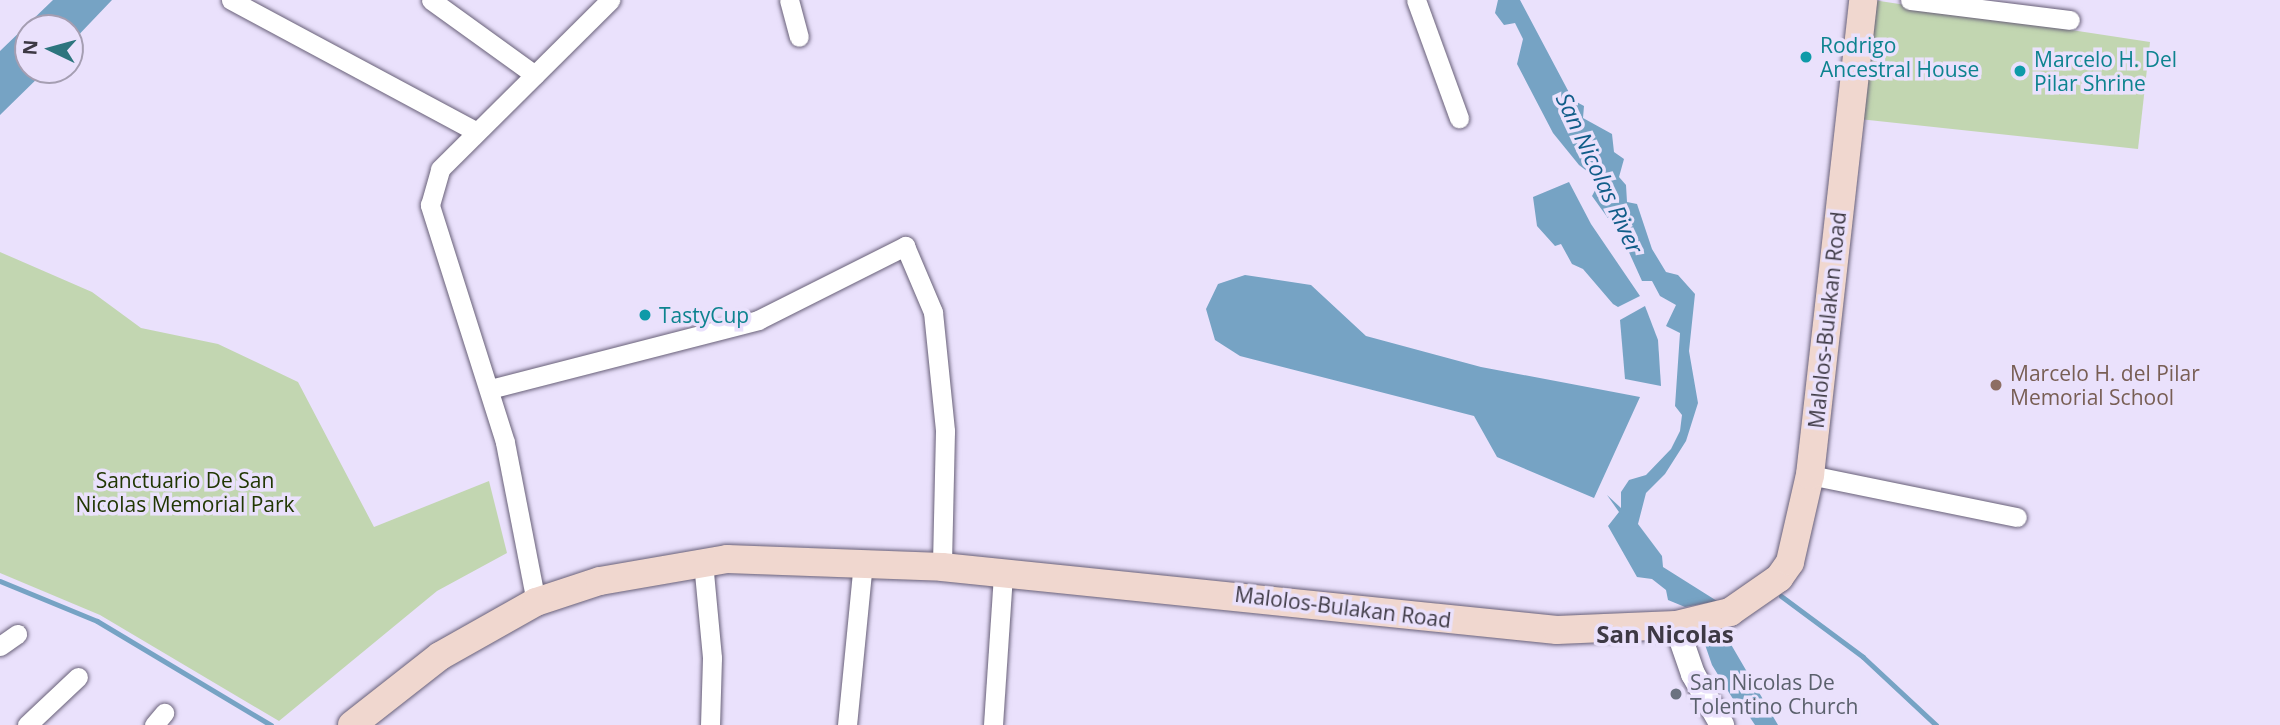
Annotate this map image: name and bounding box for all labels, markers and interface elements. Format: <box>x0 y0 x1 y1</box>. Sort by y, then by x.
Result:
north arrow <box>14 14 84 84</box>
place label: Rodrigo Ancestral House <box>1820 32 1979 82</box>
text: N <box>16 39 44 56</box>
place label: Marcelo H. Del Pilar Shrine <box>2034 46 2177 96</box>
marker: Rodrigo Ancestral House <box>1798 49 1814 65</box>
marker: Marcelo H. Del Pilar Shrine <box>2012 63 2028 79</box>
water label: San Nicolas River <box>1551 88 1649 258</box>
street label: Malolos-Bulakan Road <box>1803 210 1851 430</box>
place label: TastyCup <box>659 302 749 328</box>
marker: TastyCup <box>637 307 653 323</box>
place label: Marcelo H. del Pilar Memorial School <box>2010 360 2200 410</box>
marker: Marcelo H. del Pilar Memorial School <box>1988 377 2004 393</box>
park label: Sanctuario De San Nicolas Memorial Park <box>75 467 295 517</box>
street label: Malolos-Bulakan Road <box>1233 581 1453 633</box>
district label: San Nicolas <box>1596 620 1734 648</box>
place label: San Nicolas De Tolentino Church <box>1690 669 1858 719</box>
marker: San Nicolas De Tolentino Church <box>1668 686 1684 702</box>

